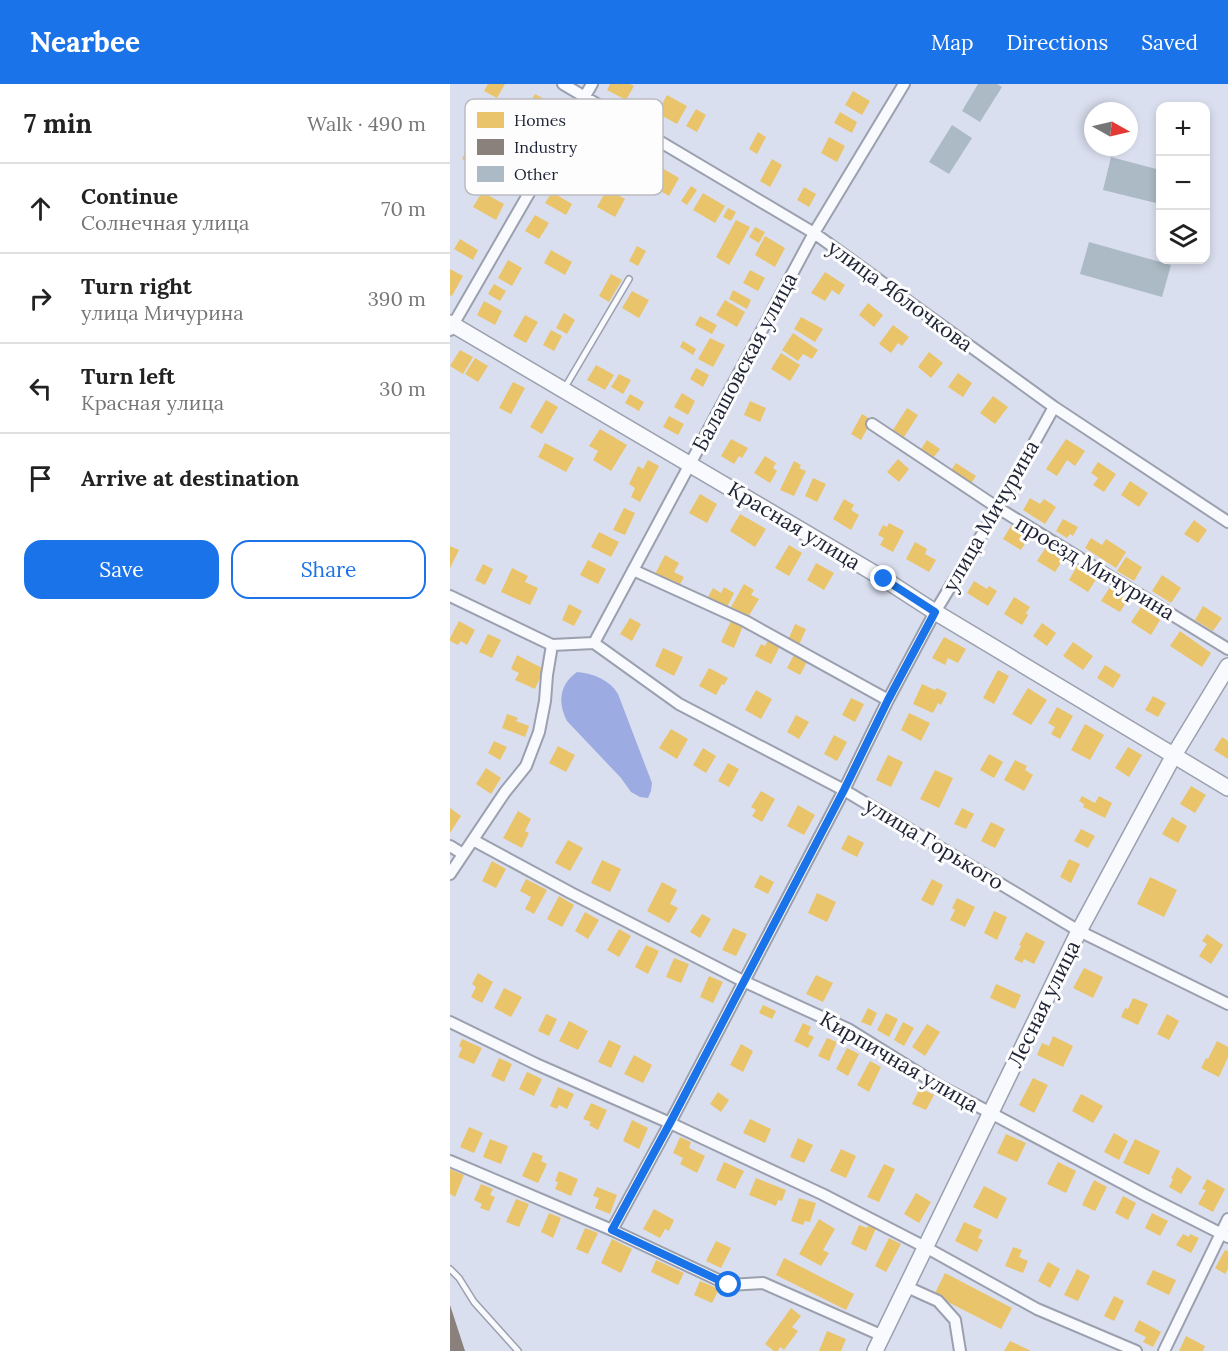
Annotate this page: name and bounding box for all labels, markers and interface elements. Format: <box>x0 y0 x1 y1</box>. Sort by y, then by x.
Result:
text: Nearbee <box>30 24 140 60</box>
text: Map <box>931 29 974 56</box>
text: Directions <box>1007 29 1108 56</box>
text: Saved <box>1141 29 1198 56</box>
legend <box>465 99 663 195</box>
north arrow <box>1084 102 1138 156</box>
map controls <box>1156 102 1210 264</box>
button: + <box>1156 102 1210 156</box>
text: 7 min <box>24 107 92 140</box>
text: Homes <box>514 110 566 130</box>
text: Walk · 490 m <box>307 111 426 136</box>
text: Industry <box>514 137 578 157</box>
button: − <box>1156 156 1210 210</box>
text: Other <box>514 164 558 184</box>
text: Continue <box>81 182 178 210</box>
icon: ahead <box>24 192 57 225</box>
text: 70 m <box>381 196 426 221</box>
text: Солнечная улица <box>81 210 249 235</box>
button: layers <box>1156 210 1210 264</box>
street label: улица Яблочкова <box>822 234 978 357</box>
street label: Балашовская улица <box>686 268 803 456</box>
text: Turn right <box>81 272 192 300</box>
icon: right <box>24 282 57 315</box>
text: 390 m <box>368 286 426 311</box>
text: улица Мичурина <box>81 300 244 325</box>
text: Turn left <box>81 362 175 390</box>
icon: left <box>24 372 57 405</box>
text: 30 m <box>379 376 426 401</box>
text: Красная улица <box>81 390 224 415</box>
street label: улица Мичурина <box>936 435 1045 596</box>
icon: arrive <box>24 462 57 495</box>
text: Arrive at destination <box>81 464 299 492</box>
street label: Красная улица <box>723 475 866 576</box>
street label: проезд Мичурина <box>1011 509 1180 626</box>
button: Save <box>24 540 219 599</box>
button: Share <box>231 540 426 599</box>
route end <box>870 565 896 591</box>
street label: улица Горького <box>860 791 1009 896</box>
street label: Лесная улица <box>1001 936 1086 1072</box>
street label: Кирпичная улица <box>815 1005 984 1118</box>
route start <box>715 1271 741 1297</box>

